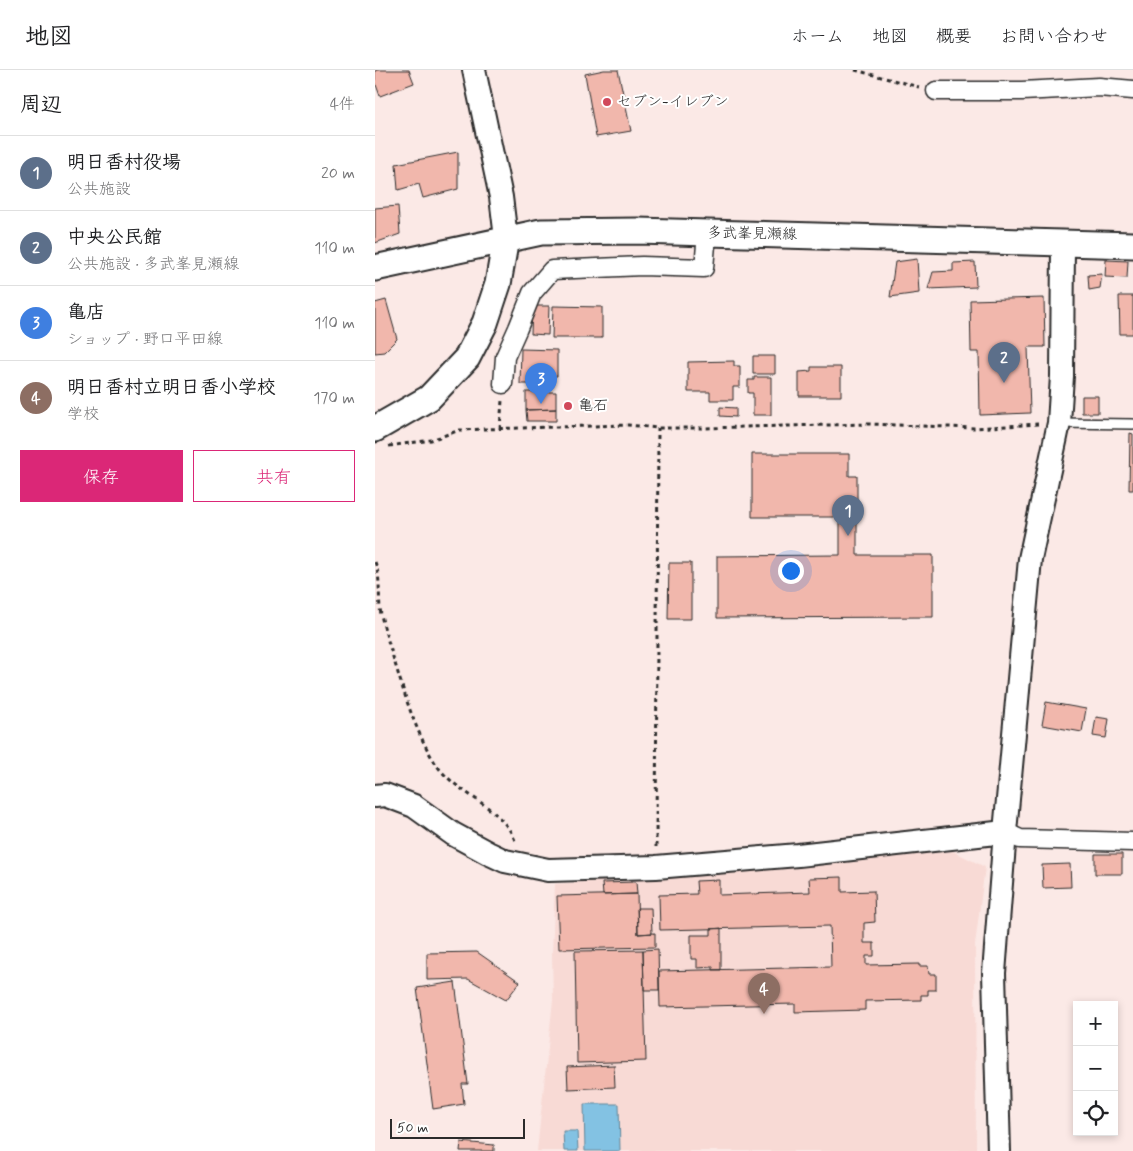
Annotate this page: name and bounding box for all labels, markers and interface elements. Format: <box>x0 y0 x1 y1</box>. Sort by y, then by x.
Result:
text: 地図 <box>25 22 73 53</box>
text: ホーム <box>791 25 844 49</box>
text: 地図 <box>872 25 908 49</box>
text: 概要 <box>936 25 972 49</box>
text: お問い合わせ <box>1000 25 1108 49</box>
text: 周辺 <box>20 91 62 119</box>
place label: セブン-イレブン <box>617 92 729 112</box>
text: 4件 <box>330 94 355 115</box>
marker: セブン-イレブン <box>601 96 613 108</box>
text: 明日香村役場 <box>67 150 181 175</box>
text: 1 <box>32 163 40 184</box>
text: 20 m <box>321 163 355 184</box>
text: 公共施設 <box>67 179 131 200</box>
street label: 多武峯見瀬線 <box>707 223 797 245</box>
text: 中央公民館 <box>67 225 162 250</box>
text: 2 <box>32 238 40 259</box>
text: 110 m <box>314 238 355 259</box>
text: 公共施設 · 多武峯見瀬線 <box>67 254 239 275</box>
text: 亀店 <box>67 300 105 325</box>
text: 3 <box>32 313 40 334</box>
text: 110 m <box>314 313 355 334</box>
text: ショップ · 野口平田線 <box>67 329 223 350</box>
pin: 2 <box>988 342 1020 383</box>
pin: 3 <box>525 363 557 404</box>
text: 明日香村立明日香小学校 <box>67 375 276 400</box>
text: 4 <box>31 388 41 409</box>
text: 170 m <box>313 388 355 409</box>
place label: 亀石 <box>578 396 608 416</box>
marker: 亀石 <box>562 400 574 412</box>
text: 学校 <box>67 404 99 425</box>
button: 保存 <box>20 450 183 502</box>
button: 共有 <box>193 450 355 502</box>
pin: 1 <box>832 495 864 536</box>
your location <box>778 558 804 584</box>
pin: 4 <box>748 973 780 1014</box>
map controls <box>1073 1001 1118 1136</box>
button: + <box>1073 1001 1118 1046</box>
button: − <box>1073 1046 1118 1091</box>
button: locate <box>1073 1091 1118 1136</box>
scale bar <box>390 1116 525 1139</box>
text: 50 m <box>397 1119 428 1137</box>

